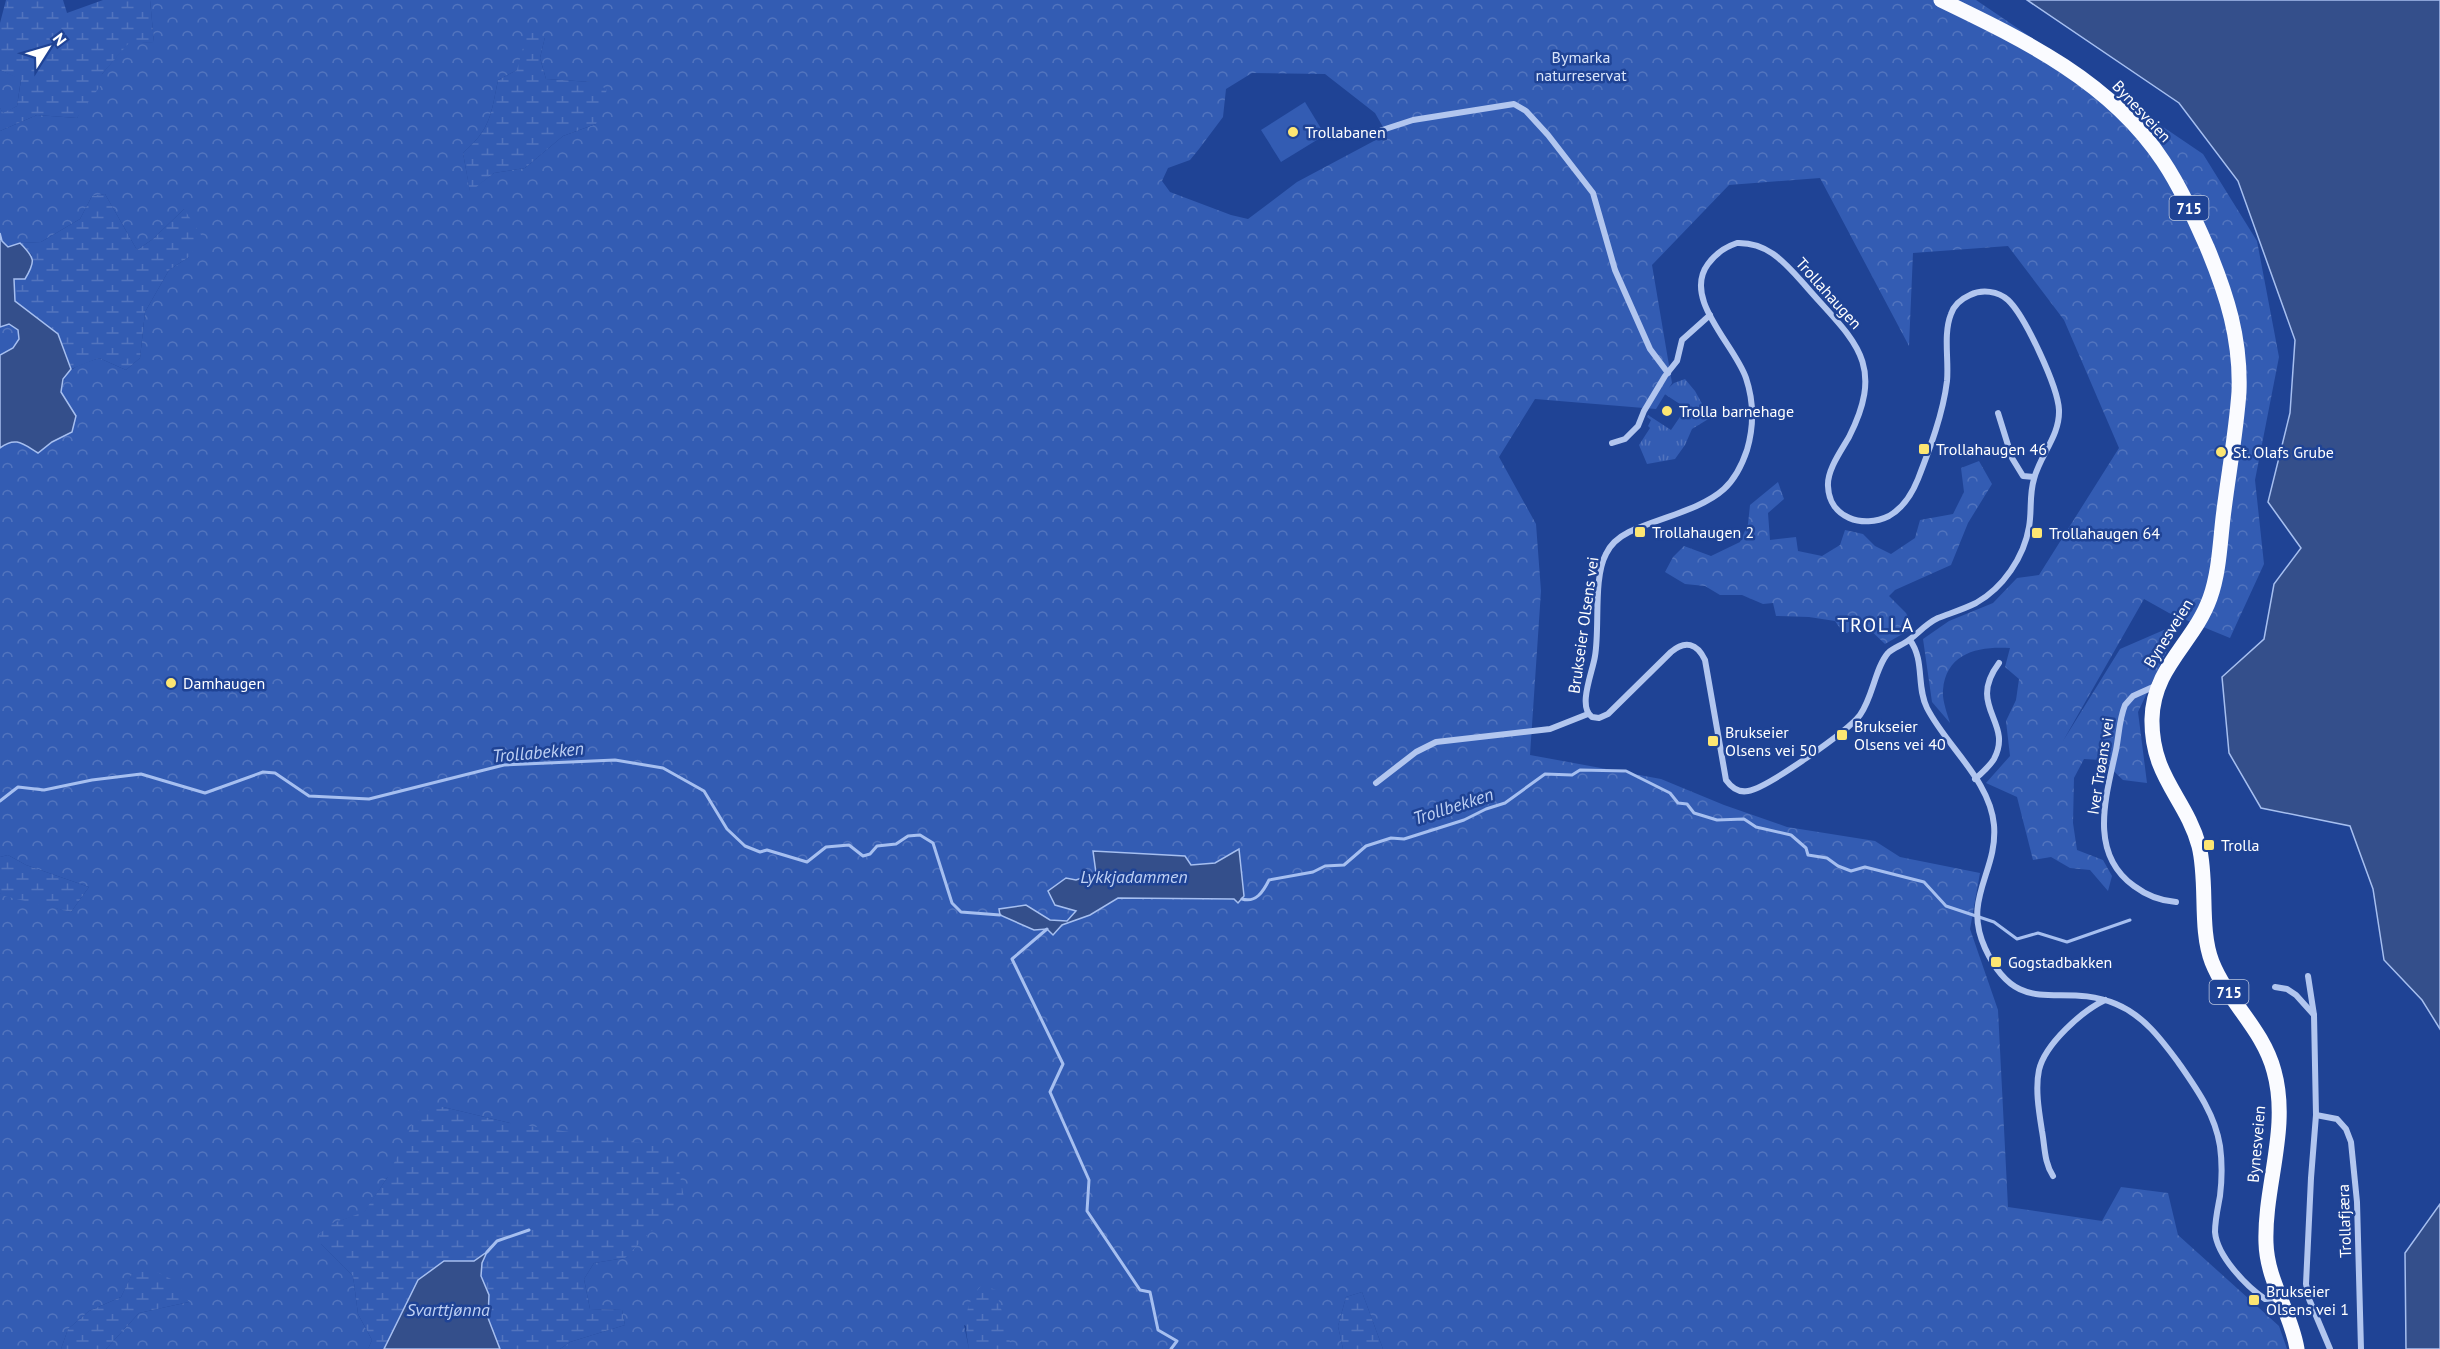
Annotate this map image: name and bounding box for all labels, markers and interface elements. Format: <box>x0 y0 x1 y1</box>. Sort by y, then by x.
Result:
north arrow <box>18 18 78 78</box>
text: N <box>49 29 71 49</box>
park label: Bymarka naturreservat <box>1535 47 1627 85</box>
street label: Bynesveien <box>2108 76 2176 146</box>
place label: Trollabanen <box>1305 122 1386 142</box>
marker: Trollabanen <box>1286 125 1300 139</box>
road number: 715 <box>2170 196 2208 220</box>
street label: Trollahaugen <box>1792 253 1866 333</box>
place label: Trolla barnehage <box>1679 401 1794 421</box>
marker: Trolla barnehage <box>1660 404 1674 418</box>
place label: Trollahaugen 46 <box>1936 439 2047 459</box>
marker: Trollahaugen 46 <box>1917 442 1931 456</box>
place label: St. Olafs Grube <box>2233 442 2334 462</box>
marker: St. Olafs Grube <box>2214 445 2228 459</box>
place label: Trollahaugen 2 <box>1652 522 1754 542</box>
place label: Trollahaugen 64 <box>2049 523 2160 543</box>
marker: Trollahaugen 2 <box>1633 525 1647 539</box>
marker: Trollahaugen 64 <box>2030 526 2044 540</box>
street label: Brukseier Olsens vei <box>1563 555 1603 695</box>
street label: Bynesveien <box>2139 595 2197 671</box>
district label: TROLLA <box>1837 612 1915 638</box>
place label: Damhaugen <box>183 673 265 693</box>
marker: Damhaugen <box>164 676 178 690</box>
place label: Brukseier Olsens vei 40 <box>1854 716 1946 754</box>
street label: Iver Trøans vei <box>2082 716 2118 816</box>
place label: Brukseier Olsens vei 50 <box>1725 722 1817 760</box>
marker: Brukseier Olsens vei 40 <box>1835 728 1849 742</box>
marker: Brukseier Olsens vei 50 <box>1706 734 1720 748</box>
water label: Trollabekken <box>491 737 585 767</box>
water label: Trollbekken <box>1410 782 1496 830</box>
place label: Trolla <box>2221 835 2260 855</box>
marker: Trolla <box>2202 838 2216 852</box>
water label: Lykkjadammen <box>1080 865 1188 888</box>
place label: Gogstadbakken <box>2008 952 2112 972</box>
marker: Gogstadbakken <box>1989 955 2003 969</box>
road number: 715 <box>2210 980 2248 1004</box>
street label: Bynesveien <box>2243 1105 2269 1183</box>
street label: Trollafjæra <box>2333 1184 2355 1258</box>
place label: Brukseier Olsens vei 1 <box>2266 1281 2349 1319</box>
marker: Brukseier Olsens vei 1 <box>2247 1293 2261 1307</box>
water label: Svarttjønna <box>406 1298 490 1321</box>

